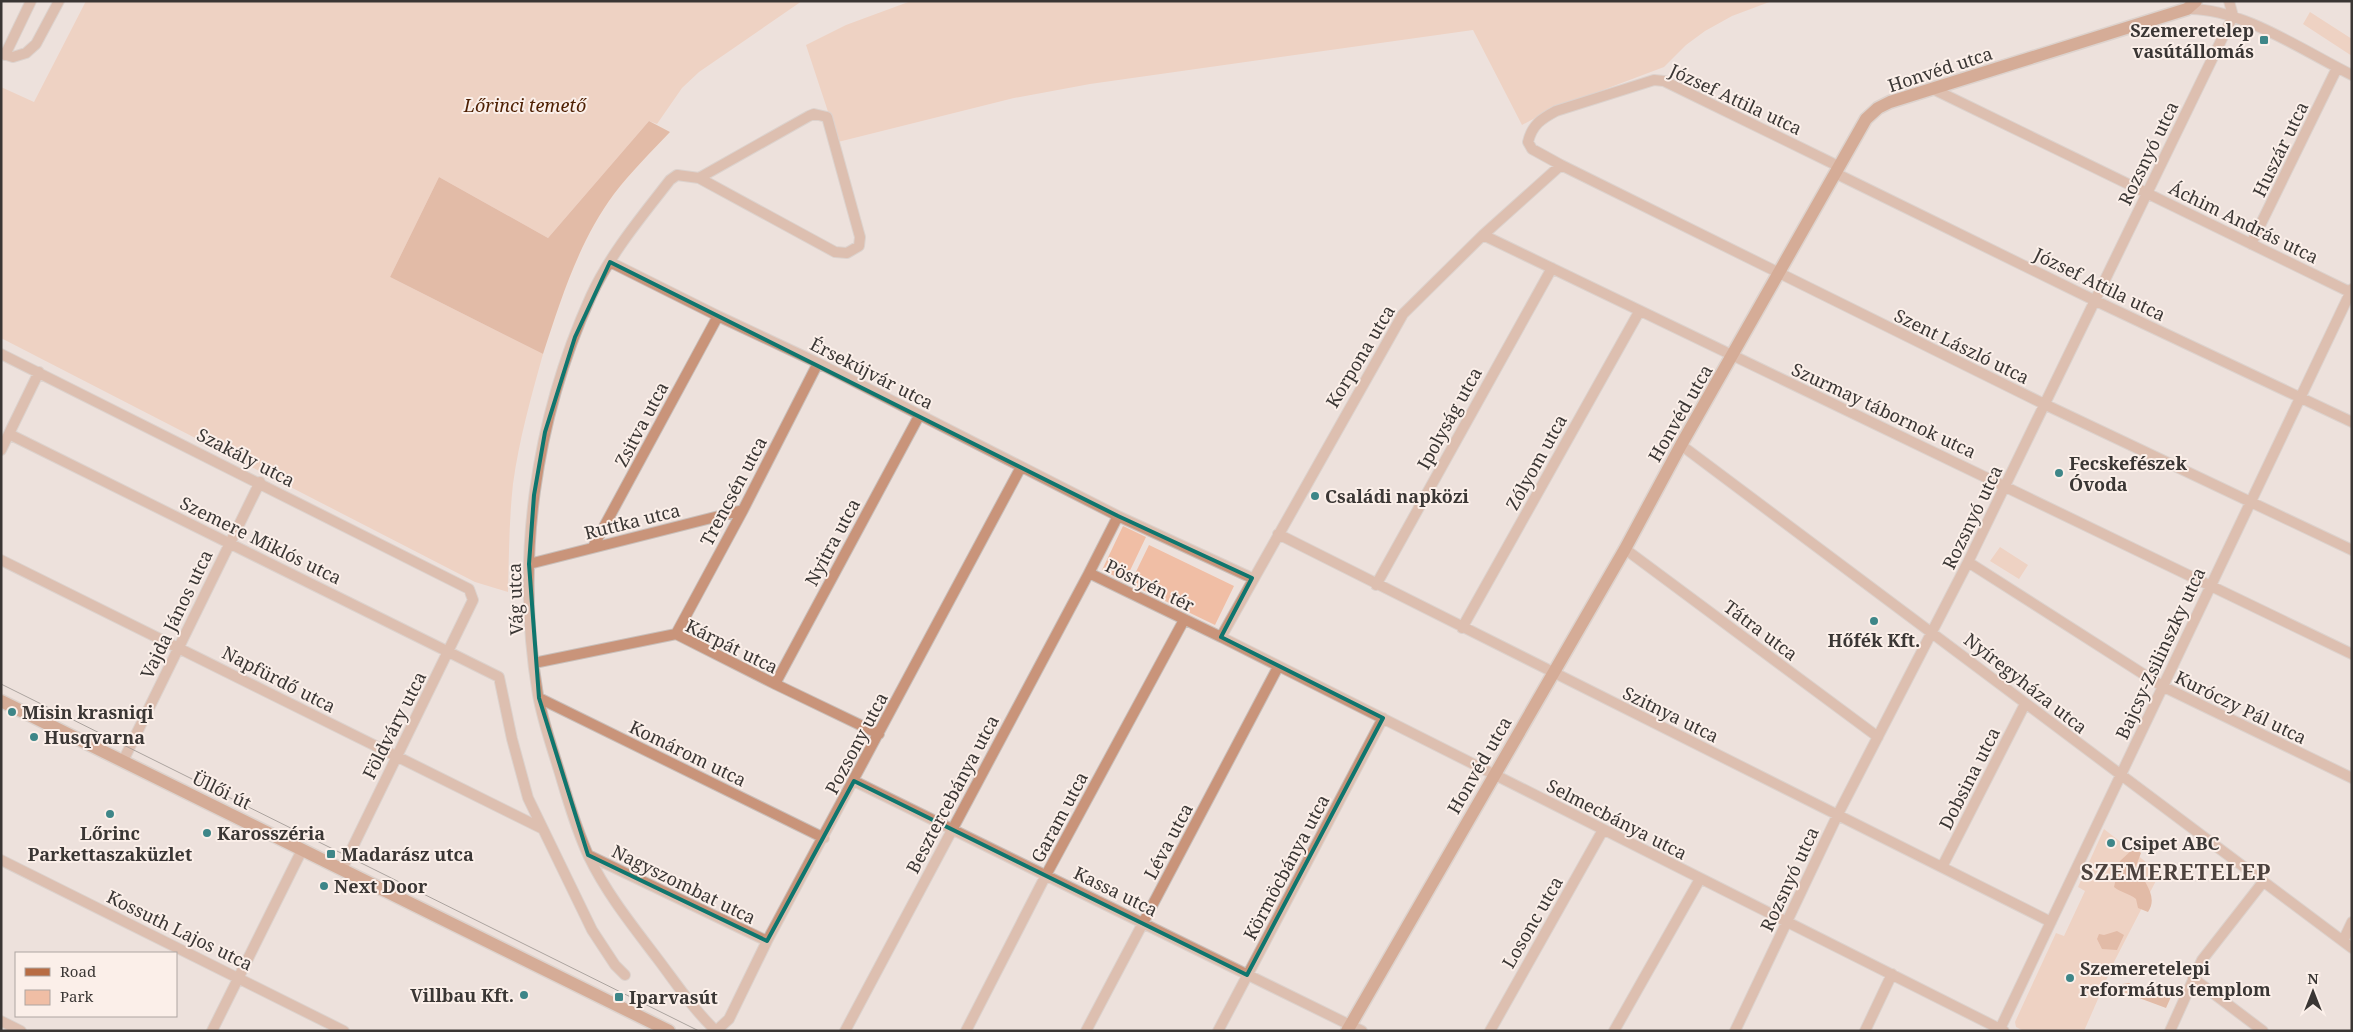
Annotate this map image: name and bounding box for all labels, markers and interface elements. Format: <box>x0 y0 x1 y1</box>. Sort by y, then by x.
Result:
place label: Szemeretelep vasútállomás <box>2130 18 2254 63</box>
marker: Szemeretelep vasútállomás <box>2258 34 2270 46</box>
street label: Honvéd utca <box>1885 41 1995 97</box>
street label: József Attila utca <box>1665 57 1806 140</box>
park label: Lőrinci temető <box>463 93 587 117</box>
street label: Rozsnyó utca <box>2112 97 2184 209</box>
street label: Huszár utca <box>2247 97 2313 201</box>
street label: Áchim András utca <box>2165 175 2323 269</box>
street label: József Attila utca <box>2029 241 2170 326</box>
street label: Korpona utca <box>1320 300 1400 412</box>
street label: Szent László utca <box>1891 303 2033 389</box>
street label: Érsekújvár utca <box>806 332 938 414</box>
street label: Szurmay tábornok utca <box>1788 357 1980 463</box>
street label: Honvéd utca <box>1642 360 1718 466</box>
street label: Ipolyság utca <box>1411 363 1487 473</box>
street label: Zsitva utca <box>609 377 673 471</box>
street label: Zólyom utca <box>1500 410 1572 514</box>
street label: Szakály utca <box>193 422 299 492</box>
street label: Trencsén utca <box>694 432 772 550</box>
place label: Fecskefészek Óvoda <box>2069 451 2187 496</box>
street label: Rozsnyó utca <box>1936 461 2008 573</box>
marker: Fecskefészek Óvoda <box>2053 467 2065 479</box>
place label: Családi napközi <box>1325 484 1469 508</box>
street label: Szemere Miklós utca <box>176 490 346 590</box>
marker: Családi napközi <box>1309 490 1321 502</box>
street label: Nyitra utca <box>799 494 865 590</box>
street label: Ruttka utca <box>582 498 682 544</box>
street label: Vajda János utca <box>134 546 218 682</box>
street label: Pöstyén tér <box>1101 553 1199 617</box>
street label: Vág utca <box>502 562 528 636</box>
street label: Bajcsy-Zsilinszky utca <box>2110 563 2210 743</box>
street label: Tátra utca <box>1719 594 1803 666</box>
street label: Kárpát utca <box>682 613 782 679</box>
marker: Hőfék Kft. <box>1868 615 1880 627</box>
street label: Nyíregyháza utca <box>1960 627 2092 739</box>
place label: Hőfék Kft. <box>1828 628 1920 652</box>
street label: Napfürdő utca <box>218 640 340 718</box>
street label: Kuróczy Pál utca <box>2171 665 2311 749</box>
street label: Földváry utca <box>357 667 431 783</box>
street label: Szitnya utca <box>1619 680 1723 748</box>
street label: Pozsony utca <box>819 688 893 798</box>
place label: Misin krasniqi <box>22 700 154 724</box>
marker: Misin krasniqi <box>6 706 18 718</box>
street label: Besztercebánya utca <box>900 711 1004 877</box>
street label: Honvéd utca <box>1441 712 1517 818</box>
street label: Komárom utca <box>626 714 750 792</box>
street label: Dobsina utca <box>1933 723 2005 833</box>
place label: Husqvarna <box>44 725 145 749</box>
marker: Husqvarna <box>28 731 40 743</box>
street label: Üllői út <box>189 765 255 815</box>
street label: Garam utca <box>1025 767 1093 867</box>
street label: Selmecbánya utca <box>1543 773 1691 865</box>
street label: Körmöcbánya utca <box>1237 790 1335 944</box>
street label: Léva utca <box>1138 799 1198 883</box>
marker: Lőrinc Parkettaszaküzlet <box>104 808 116 820</box>
place label: Lőrinc Parkettaszaküzlet <box>28 821 192 866</box>
place label: Karosszéria <box>217 821 325 845</box>
street label: Rozsnyó utca <box>1754 823 1824 935</box>
marker: Karosszéria <box>201 827 213 839</box>
place label: Csipet ABC <box>2121 831 2220 855</box>
marker: Csipet ABC <box>2105 837 2117 849</box>
street label: Nagyszombat utca <box>608 839 760 929</box>
place label: Madarász utca <box>341 842 474 866</box>
marker: Madarász utca <box>325 848 337 860</box>
district label: SZEMERETELEP <box>2081 856 2271 886</box>
street label: Kassa utca <box>1070 860 1162 922</box>
street label: Losonc utca <box>1496 872 1568 972</box>
place label: Next Door <box>334 874 428 898</box>
marker: Next Door <box>318 880 330 892</box>
street label: Kossuth Lajos utca <box>103 884 257 976</box>
legend <box>15 952 178 1017</box>
place label: Szemeretelepi református templom <box>2080 956 2271 1001</box>
text: Road <box>60 961 96 981</box>
north arrow <box>2288 967 2338 1017</box>
text: N <box>2307 969 2319 988</box>
marker: Szemeretelepi református templom <box>2064 972 2076 984</box>
place label: Villbau Kft. <box>410 983 514 1007</box>
place label: Iparvasút <box>629 985 718 1009</box>
text: Park <box>60 986 94 1006</box>
marker: Villbau Kft. <box>518 989 530 1001</box>
marker: Iparvasút <box>613 991 625 1003</box>

